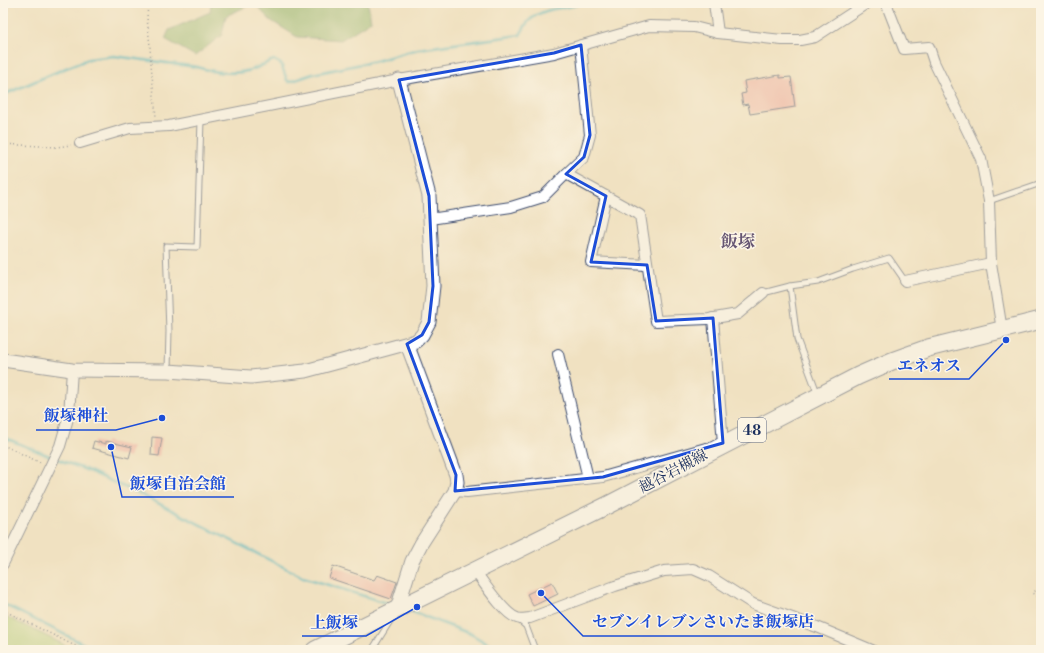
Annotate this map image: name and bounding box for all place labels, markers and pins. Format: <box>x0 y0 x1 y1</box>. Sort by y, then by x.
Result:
callout: エネオス <box>889 351 969 379</box>
callout: 飯塚神社 <box>36 402 116 430</box>
callout: 飯塚自治会館 <box>122 469 234 497</box>
callout: 上飯塚 <box>302 608 366 636</box>
callout: セブンイレブンさいたま飯塚店 <box>583 608 823 636</box>

